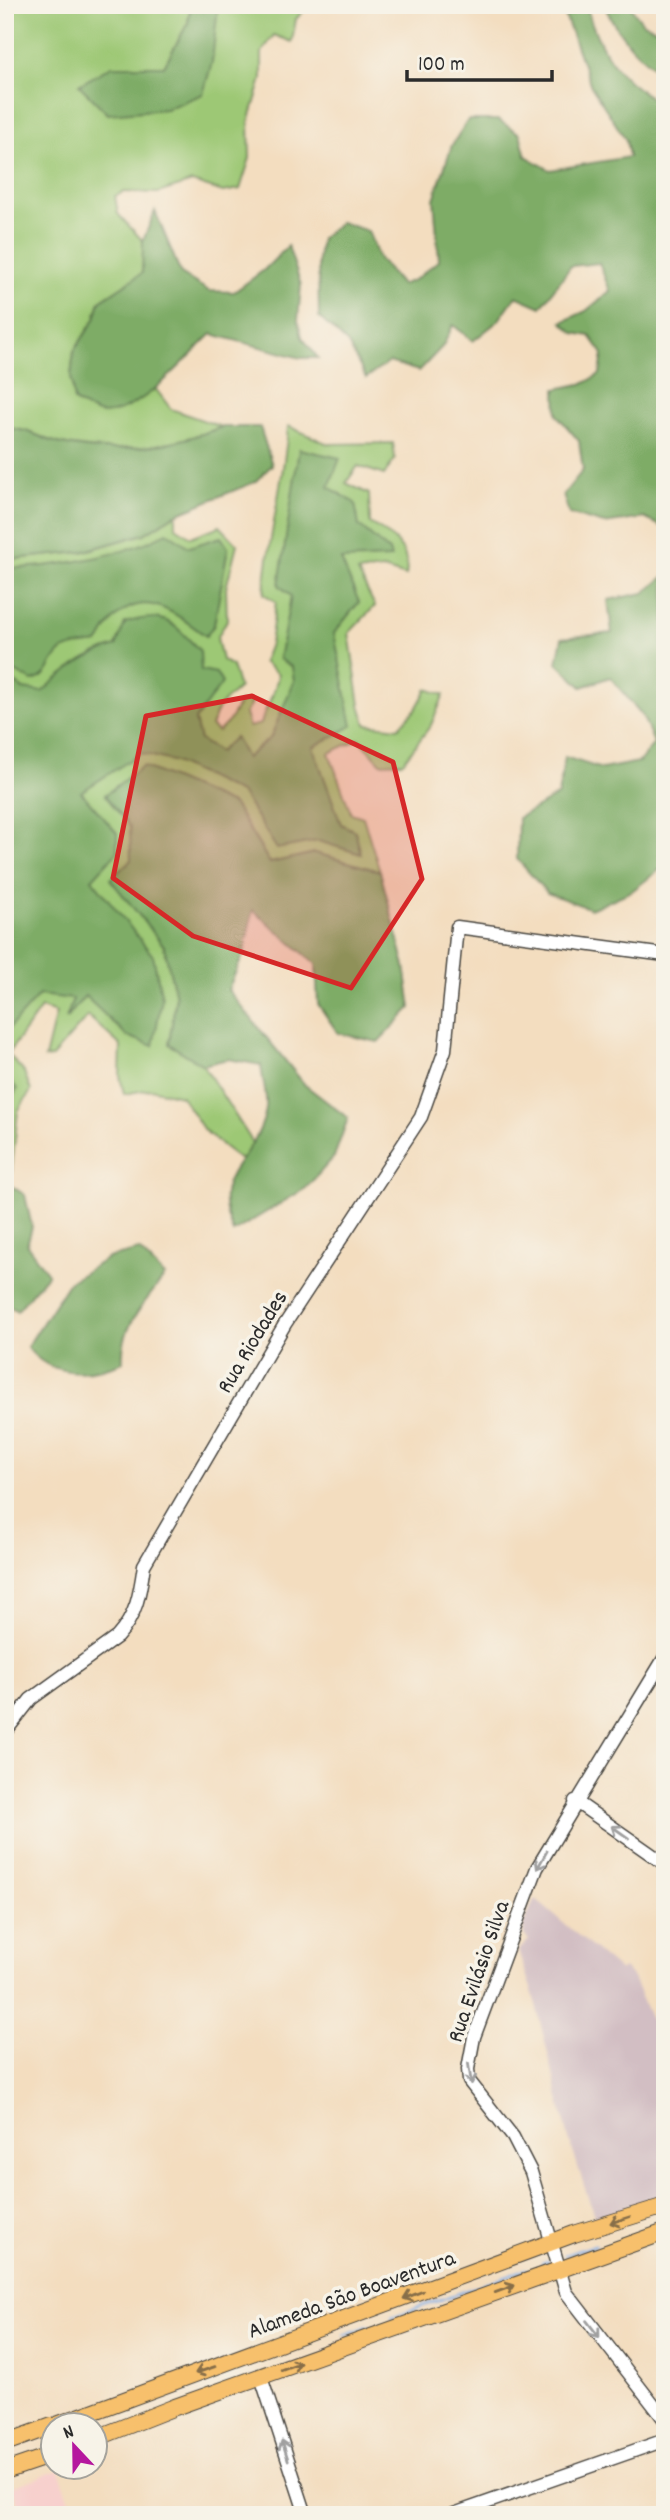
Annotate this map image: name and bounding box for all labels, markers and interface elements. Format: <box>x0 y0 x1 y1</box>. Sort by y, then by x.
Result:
scale bar <box>407 38 553 82</box>
text: 100 m <box>418 51 465 81</box>
street label: Rua Riodades <box>210 1285 298 1401</box>
one-way arrow <box>611 1825 630 1840</box>
one-way arrow <box>535 1849 548 1870</box>
street label: Rua Evilásio Silva <box>441 1896 520 2047</box>
one-way arrow <box>464 2062 477 2084</box>
one-way arrow <box>609 2215 631 2227</box>
street label: Alameda São Boaventura <box>244 2243 462 2349</box>
one-way arrow <box>494 2282 516 2295</box>
one-way arrow <box>403 2289 424 2302</box>
one-way arrow <box>585 2319 600 2337</box>
one-way arrow <box>280 2359 302 2371</box>
one-way arrow <box>194 2365 216 2377</box>
north arrow <box>38 2412 108 2482</box>
text: N <box>60 2419 78 2448</box>
one-way arrow <box>278 2439 291 2461</box>

